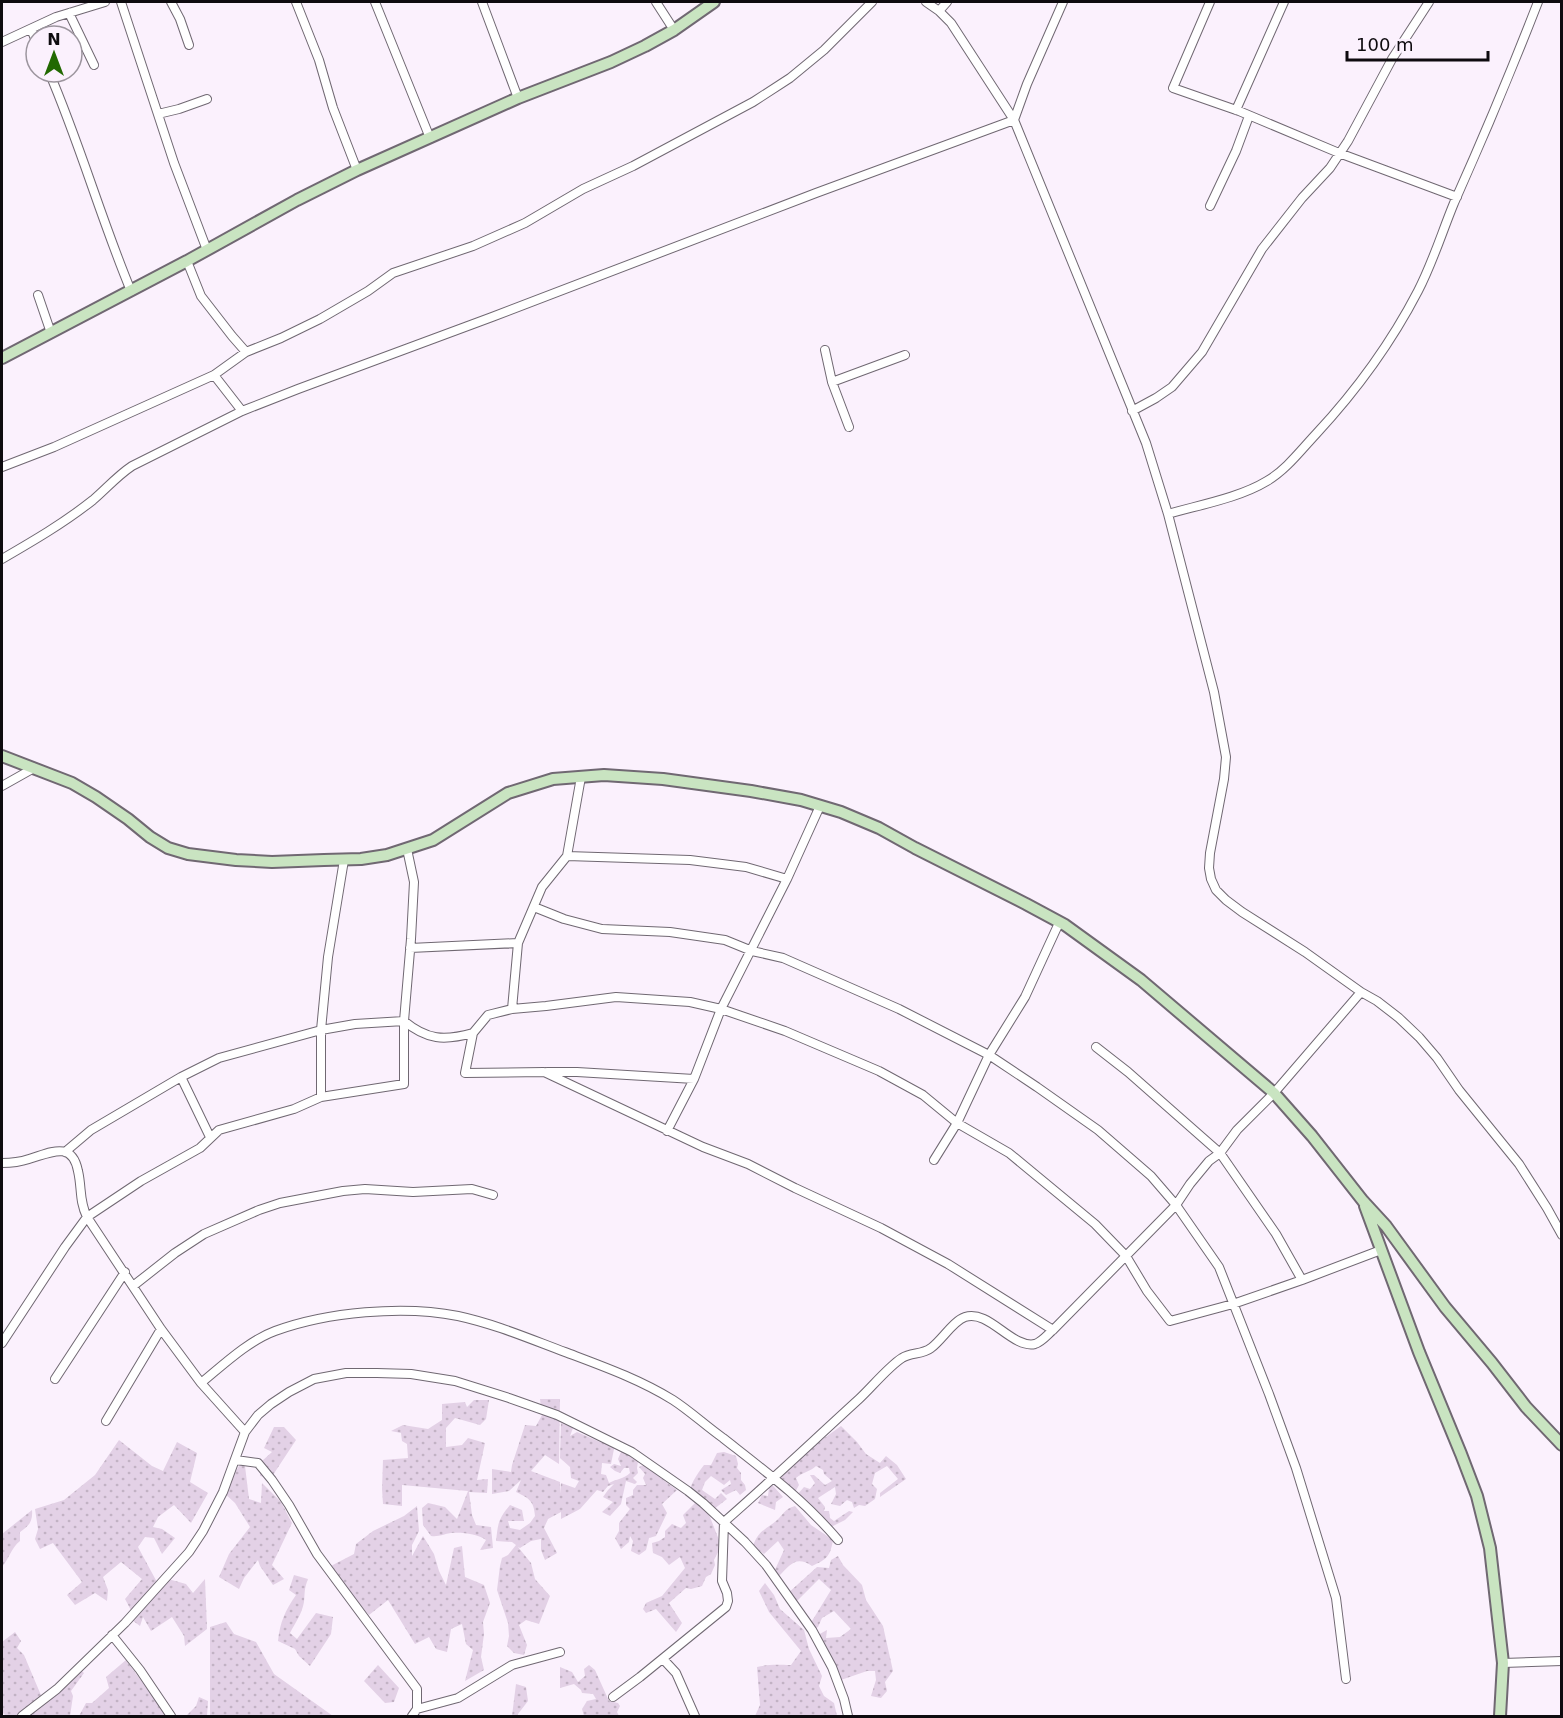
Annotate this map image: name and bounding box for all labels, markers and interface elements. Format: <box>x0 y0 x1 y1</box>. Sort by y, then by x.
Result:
north arrow <box>24 24 84 84</box>
scale bar <box>1347 24 1488 62</box>
text: N <box>47 30 61 49</box>
text: 100 m <box>1356 34 1414 55</box>

